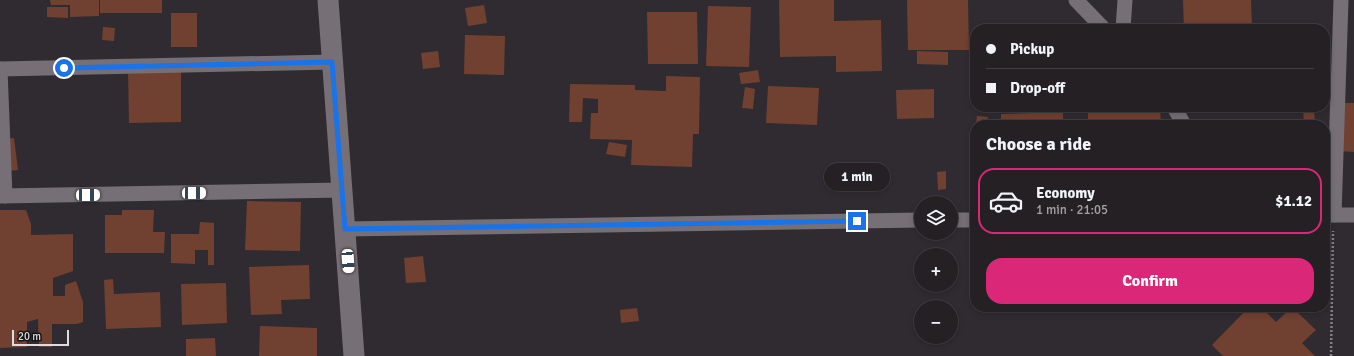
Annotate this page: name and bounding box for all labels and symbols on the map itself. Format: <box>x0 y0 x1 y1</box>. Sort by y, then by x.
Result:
route start <box>55 59 73 77</box>
callout: 1 min <box>824 163 890 191</box>
car <box>182 187 206 199</box>
car <box>76 189 100 201</box>
route end <box>848 212 866 230</box>
car <box>341 249 355 273</box>
scale bar <box>12 328 69 347</box>

